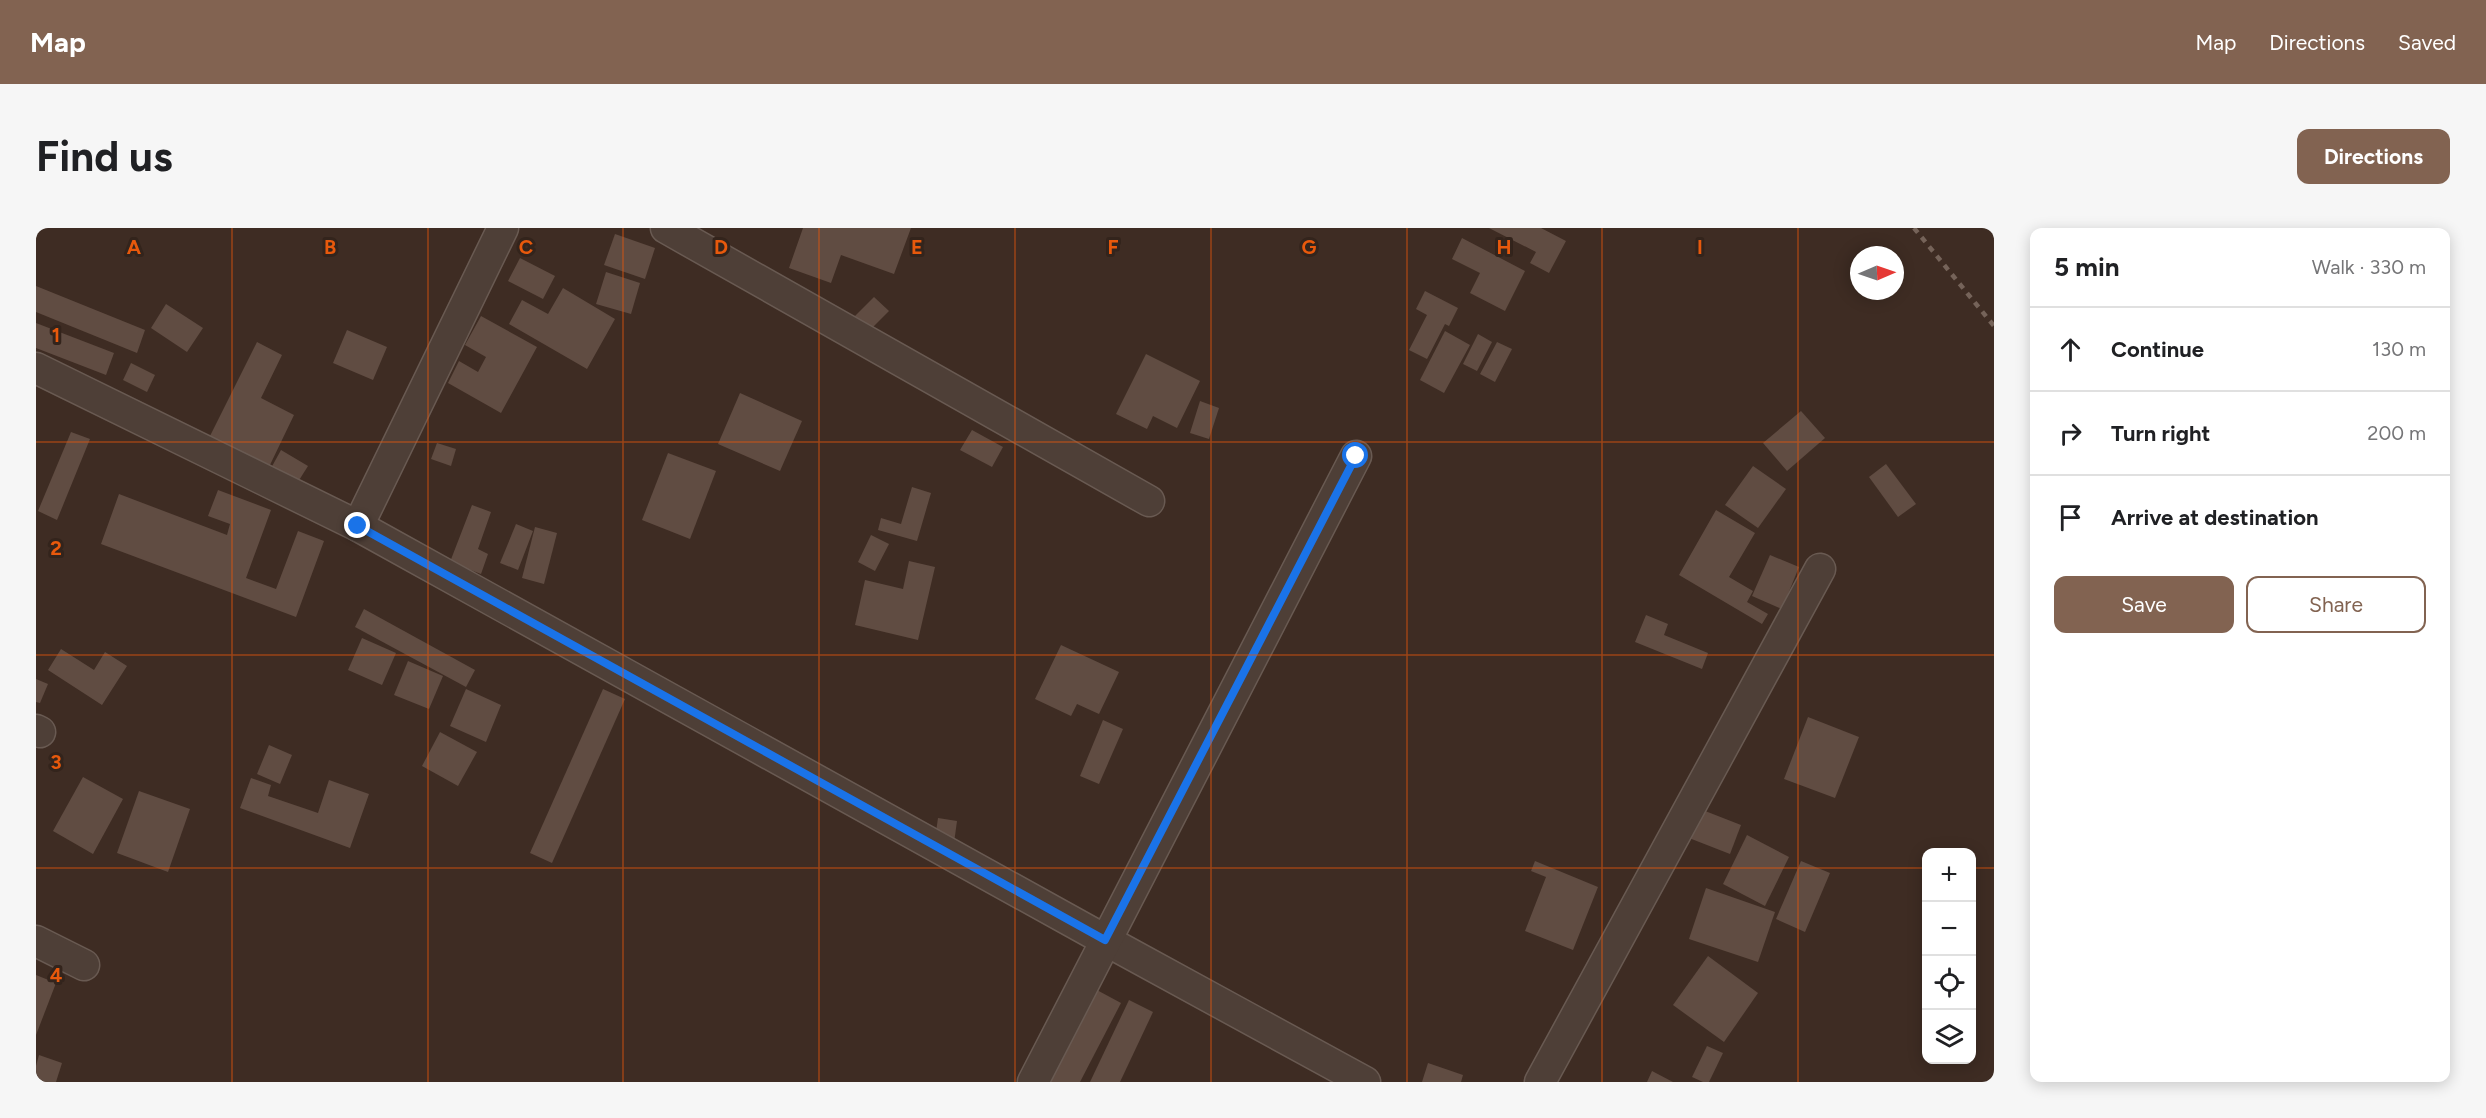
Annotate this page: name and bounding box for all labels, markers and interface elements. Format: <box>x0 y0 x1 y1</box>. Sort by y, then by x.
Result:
text: Map <box>30 25 86 59</box>
text: Map <box>2195 30 2236 55</box>
text: Directions <box>2269 30 2365 55</box>
text: Saved <box>2398 30 2456 55</box>
button: Directions <box>2297 129 2450 184</box>
text: Find us <box>36 131 173 182</box>
text: A <box>127 235 142 259</box>
text: B <box>324 235 336 259</box>
text: C <box>519 235 533 259</box>
text: D <box>714 235 728 259</box>
text: E <box>911 235 923 259</box>
text: F <box>1107 235 1119 259</box>
text: G <box>1302 235 1317 259</box>
text: H <box>1497 235 1512 259</box>
text: I <box>1697 235 1703 259</box>
north arrow <box>1850 246 1904 300</box>
text: 5 min <box>2054 251 2120 283</box>
text: Walk · 330 m <box>2312 255 2426 279</box>
text: 1 <box>52 323 60 347</box>
icon: ahead <box>2054 333 2087 366</box>
text: Continue <box>2111 336 2204 363</box>
text: 130 m <box>2372 337 2426 361</box>
icon: right <box>2054 417 2087 450</box>
text: Turn right <box>2111 420 2210 447</box>
text: 200 m <box>2367 421 2426 445</box>
route start <box>1342 442 1368 468</box>
icon: arrive <box>2054 501 2087 534</box>
text: Arrive at destination <box>2111 504 2319 531</box>
route end <box>344 512 370 538</box>
text: 2 <box>50 536 62 560</box>
button: Save <box>2054 576 2234 633</box>
button: Share <box>2246 576 2426 633</box>
text: 3 <box>50 750 62 774</box>
map controls <box>1922 848 1976 1064</box>
button: + <box>1922 848 1976 902</box>
button: − <box>1922 902 1976 956</box>
button: locate <box>1922 956 1976 1010</box>
text: 4 <box>50 963 63 987</box>
button: layers <box>1922 1010 1976 1064</box>

